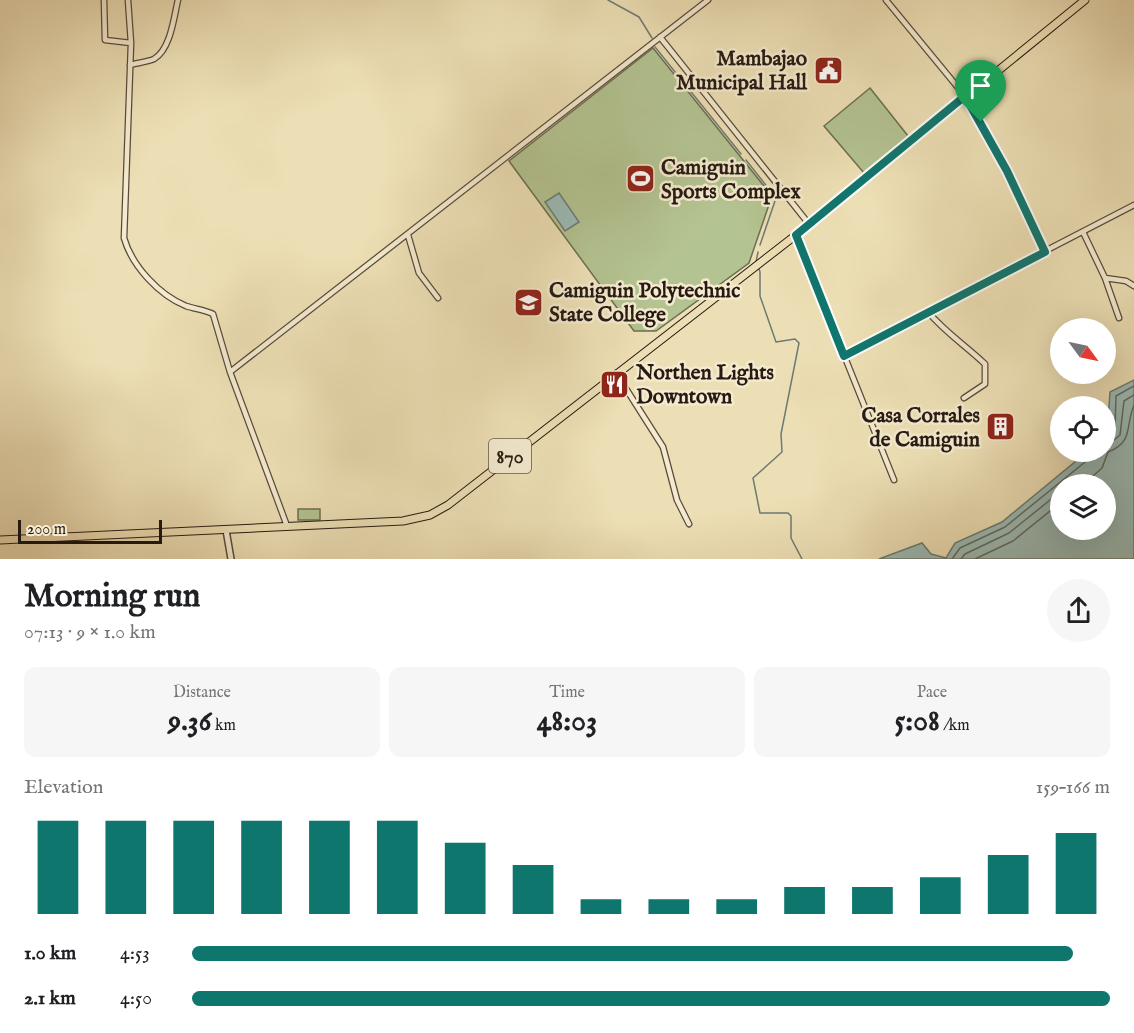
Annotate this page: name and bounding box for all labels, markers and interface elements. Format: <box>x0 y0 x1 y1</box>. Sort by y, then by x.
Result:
place label: Mambajao Municipal Hall <box>676 46 808 97</box>
public building icon: Mambajao Municipal Hall <box>812 54 844 86</box>
pin <box>955 60 1006 122</box>
icon: arrive <box>964 69 997 102</box>
place label: Camiguin Sports Complex <box>661 155 801 206</box>
sports icon: Camiguin Sports Complex <box>624 163 656 195</box>
place label: Camiguin Polytechnic State College <box>549 278 740 329</box>
school or university icon: Camiguin Polytechnic State College <box>512 286 544 318</box>
north arrow <box>1050 318 1116 384</box>
map controls <box>1050 318 1116 540</box>
place label: Northen Lights Downtown <box>635 360 774 411</box>
restaurant icon: Northen Lights Downtown <box>599 368 631 400</box>
button: locate <box>1050 396 1116 462</box>
place label: Casa Corrales de Camiguin <box>861 403 980 454</box>
building icon: Casa Corrales de Camiguin <box>985 411 1017 443</box>
road number: 870 <box>489 439 531 473</box>
button: layers <box>1050 474 1116 540</box>
scale bar <box>18 517 162 544</box>
text: 200 m <box>27 520 66 540</box>
text: Morning run <box>24 576 200 618</box>
button: share <box>1047 579 1110 642</box>
text: 07:13 · 9 × 1.0 km <box>24 620 156 645</box>
text: Distance <box>173 683 231 703</box>
text: Time <box>549 683 585 703</box>
text: Pace <box>917 683 947 703</box>
text: 9.36 <box>168 703 211 741</box>
text: 48:03 <box>537 703 597 741</box>
text: 5:08 <box>894 703 940 741</box>
text: km <box>211 716 236 736</box>
text: /km <box>940 716 970 736</box>
text: Elevation <box>24 775 103 800</box>
text: 159–166 m <box>1036 775 1110 800</box>
text: 1.0 km <box>24 941 76 966</box>
text: 4:53 <box>120 941 150 966</box>
text: 2.1 km <box>24 986 76 1011</box>
text: 4:50 <box>120 986 152 1011</box>

